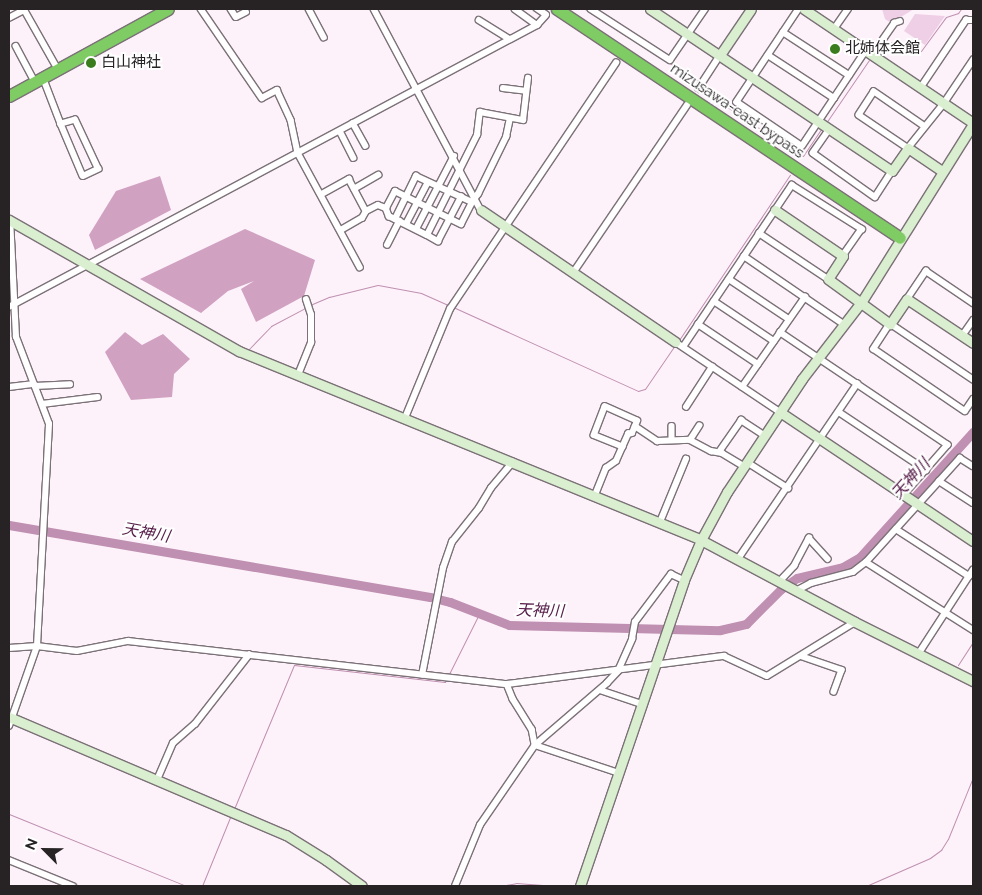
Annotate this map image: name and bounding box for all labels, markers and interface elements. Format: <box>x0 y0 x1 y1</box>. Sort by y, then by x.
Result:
place label: 北姉体会館 <box>845 40 920 58</box>
marker: 北姉体会館 <box>829 43 841 55</box>
place label: 白山神社 <box>101 54 161 72</box>
marker: 白山神社 <box>85 57 97 69</box>
street label: mizusawa-east bypass <box>667 60 807 162</box>
water label: 天神川 <box>888 455 934 503</box>
water label: 天神川 <box>121 519 171 547</box>
water label: 天神川 <box>516 601 564 621</box>
north arrow <box>20 825 70 875</box>
text: N <box>22 836 41 852</box>

